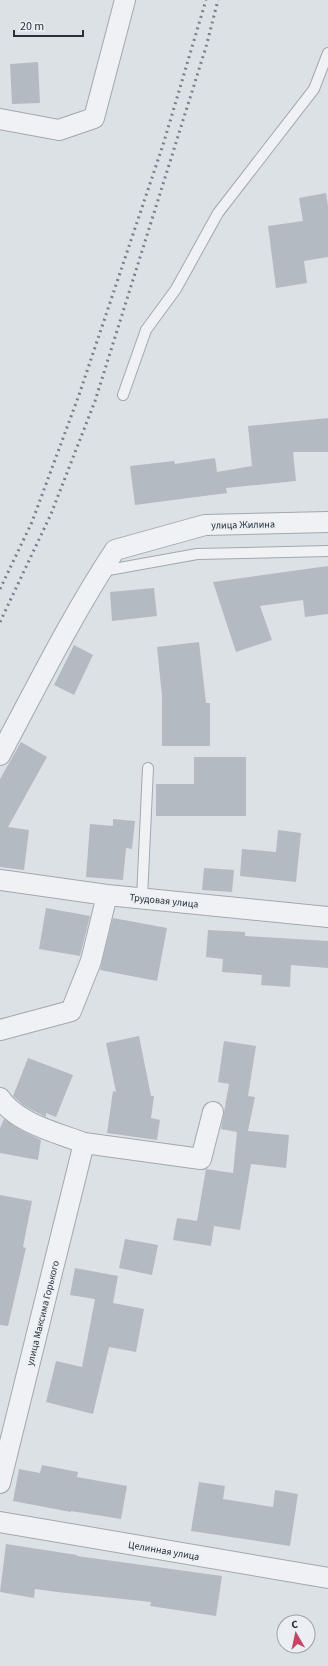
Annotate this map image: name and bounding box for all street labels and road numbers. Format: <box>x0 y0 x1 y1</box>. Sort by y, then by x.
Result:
street label: улица Жилина <box>211 517 275 533</box>
street label: Трудовая улица <box>129 890 199 912</box>
street label: улица Максима Горького <box>23 1259 63 1367</box>
street label: Целинная улица <box>127 1538 201 1564</box>

